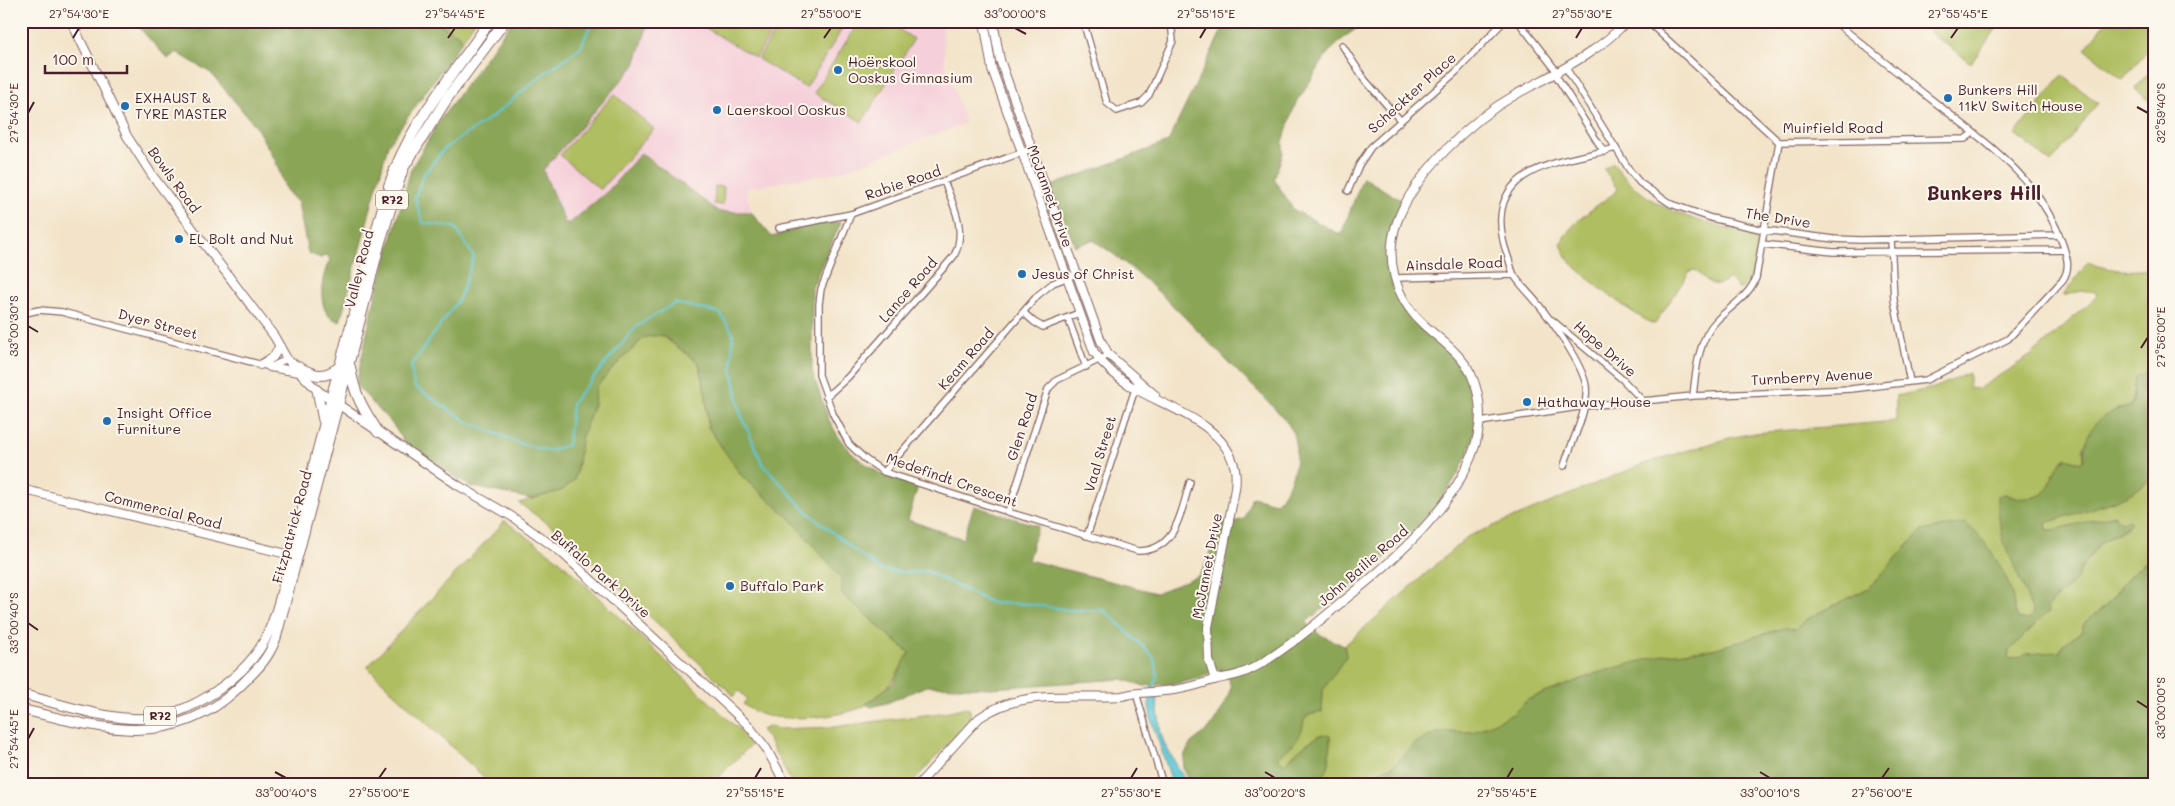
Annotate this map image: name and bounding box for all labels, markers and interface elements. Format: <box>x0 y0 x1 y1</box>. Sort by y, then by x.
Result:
text: 27°54'30"E <box>49 5 109 21</box>
text: 27°54'45"E <box>425 5 485 21</box>
text: 27°55'00"E <box>801 5 861 21</box>
text: 33°00'00"S <box>984 5 1046 21</box>
text: 27°55'15"E <box>1177 5 1235 21</box>
text: 27°55'30"E <box>1552 5 1612 21</box>
text: 27°55'45"E <box>1928 5 1988 21</box>
scale bar <box>45 42 128 74</box>
street label: Scheckter Place <box>1364 48 1460 137</box>
text: 100 m <box>52 49 94 69</box>
place label: Hoërskool Ooskus Gimnasium <box>848 52 973 87</box>
marker: Hoërskool Ooskus Gimnasium <box>832 64 844 76</box>
place label: Bunkers Hill 11kV Switch House <box>1958 80 2083 115</box>
text: 27°54'30"E <box>5 83 21 143</box>
text: 32°59'40"S <box>2152 83 2168 143</box>
place label: EXHAUST & TYRE MASTER <box>135 88 227 123</box>
marker: Bunkers Hill 11kV Switch House <box>1942 92 1954 104</box>
marker: EXHAUST & TYRE MASTER <box>119 100 131 112</box>
place label: Laerskool Ooskus <box>727 100 846 119</box>
marker: Laerskool Ooskus <box>711 104 723 116</box>
street label: Muirfield Road <box>1783 118 1883 137</box>
street label: McJannet Drive <box>1023 142 1078 250</box>
street label: Bowls Road <box>144 143 205 217</box>
street label: Rabie Road <box>862 161 943 204</box>
district label: Bunkers Hill <box>1927 180 2041 205</box>
road number: R72 <box>376 190 408 210</box>
street label: The Drive <box>1744 203 1812 232</box>
street label: Valley Road <box>340 228 377 310</box>
place label: EL Bolt and Nut <box>189 229 294 248</box>
marker: EL Bolt and Nut <box>173 233 185 245</box>
street label: Ainsdale Road <box>1405 252 1503 275</box>
street label: Lance Road <box>874 253 941 326</box>
place label: Jesus of Christ <box>1032 264 1135 283</box>
marker: Jesus of Christ <box>1016 268 1028 280</box>
text: 33°00'30"S <box>5 295 21 357</box>
street label: Dyer Street <box>116 304 200 343</box>
text: 27°56'00"E <box>2152 306 2168 367</box>
street label: Hope Drive <box>1570 316 1641 381</box>
street label: Keam Road <box>933 324 998 394</box>
street label: Turnberry Avenue <box>1751 364 1873 389</box>
street label: Glen Road <box>1002 391 1041 463</box>
place label: Hathaway House <box>1537 392 1651 411</box>
marker: Hathaway House <box>1521 396 1533 408</box>
place label: Insight Office Furniture <box>117 403 212 438</box>
street label: Vaal Street <box>1079 413 1120 494</box>
marker: Insight Office Furniture <box>101 415 113 427</box>
street label: Medefindt Crescent <box>884 448 1020 511</box>
street label: Fitzpatrick Road <box>267 468 316 585</box>
street label: Commercial Road <box>102 486 224 533</box>
street label: McJannet Drive <box>1187 511 1226 621</box>
street label: John Bailie Road <box>1314 521 1412 610</box>
street label: Buffalo Park Drive <box>548 525 655 622</box>
place label: Buffalo Park <box>740 576 824 595</box>
marker: Buffalo Park <box>724 580 736 592</box>
text: 33°00'40"S <box>5 592 21 654</box>
text: 33°00'00"S <box>2152 677 2168 739</box>
road number: R72 <box>144 706 176 726</box>
text: 27°54'45"E <box>5 709 21 769</box>
text: 33°00'40"S <box>255 784 317 800</box>
text: 27°55'00"E <box>349 784 409 800</box>
text: 27°55'15"E <box>726 784 784 800</box>
text: 27°55'30"E <box>1101 784 1161 800</box>
text: 33°00'20"S <box>1244 784 1306 800</box>
text: 27°55'45"E <box>1477 784 1537 800</box>
text: 33°00'10"S <box>1740 784 1800 800</box>
text: 27°56'00"E <box>1852 784 1913 800</box>

